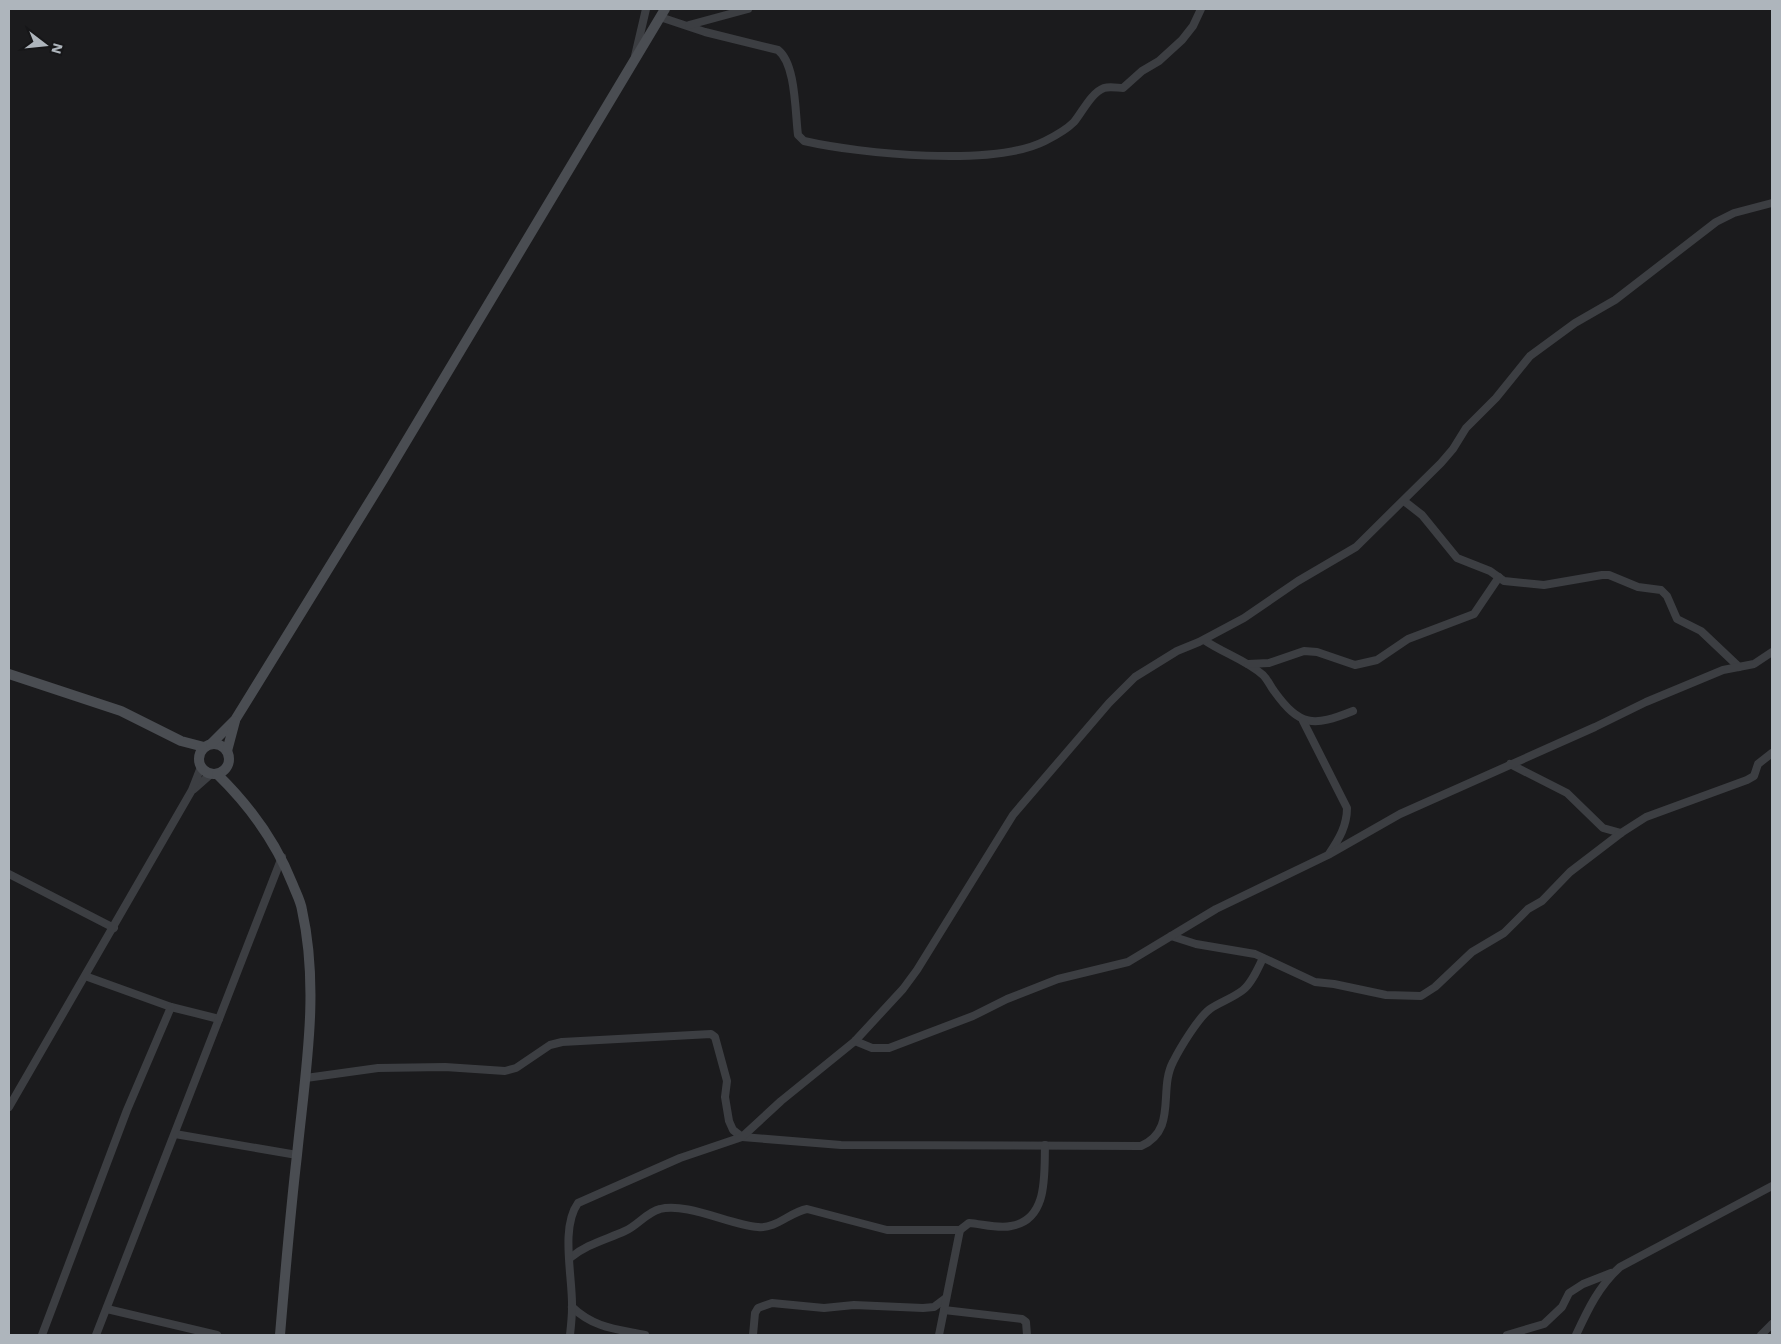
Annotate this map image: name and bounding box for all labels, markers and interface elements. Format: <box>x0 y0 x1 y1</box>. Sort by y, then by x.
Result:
north arrow <box>20 20 70 70</box>
text: N <box>48 41 67 56</box>

